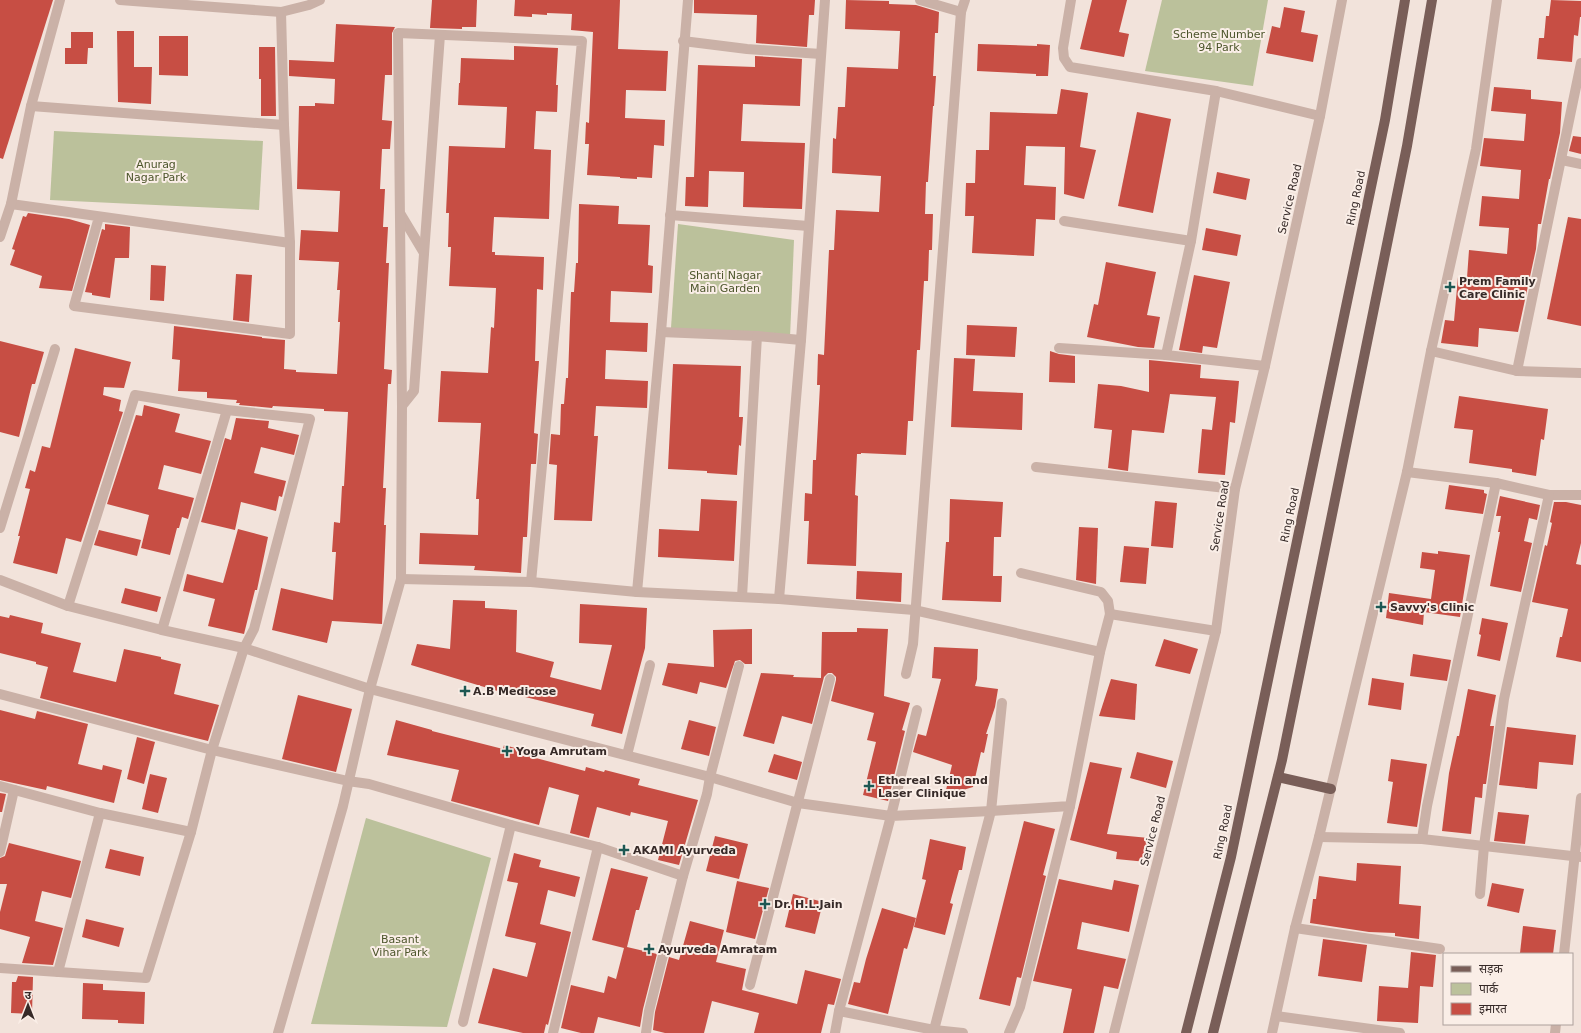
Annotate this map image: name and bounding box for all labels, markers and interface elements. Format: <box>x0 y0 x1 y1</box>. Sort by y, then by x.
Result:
park label: Scheme Number 94 Park <box>1173 28 1265 54</box>
park label: Anurag Nagar Park <box>126 158 187 184</box>
street label: Service Road <box>1276 163 1304 235</box>
street label: Ring Road <box>1344 169 1368 227</box>
park label: Shanti Nagar Main Garden <box>689 269 761 295</box>
place label: Prem Family Care Clinic <box>1459 275 1536 301</box>
marker: Prem Family Care Clinic <box>1444 281 1456 293</box>
street label: Service Road <box>1208 480 1232 552</box>
street label: Ring Road <box>1278 486 1302 544</box>
marker: Savvy's Clinic <box>1375 601 1387 613</box>
place label: Savvy's Clinic <box>1390 601 1474 614</box>
place label: A.B Medicose <box>473 685 556 698</box>
marker: A.B Medicose <box>460 686 470 696</box>
marker: Yoga Amrutam <box>501 745 513 757</box>
place label: Yoga Amrutam <box>515 745 607 758</box>
place label: Ethereal Skin and Laser Clinique <box>878 774 988 800</box>
marker: Ethereal Skin and Laser Clinique <box>863 780 875 792</box>
street label: Service Road <box>1138 795 1168 867</box>
street label: Ring Road <box>1211 803 1235 861</box>
marker: AKAMI Ayurveda <box>618 844 630 856</box>
place label: AKAMI Ayurveda <box>633 844 736 857</box>
marker: Dr. H.L.Jain <box>759 898 771 910</box>
place label: Dr. H.L.Jain <box>774 898 843 911</box>
park label: Basant Vihar Park <box>372 933 429 959</box>
marker: Ayurveda Amratam <box>643 943 655 955</box>
place label: Ayurveda Amratam <box>658 943 777 956</box>
legend <box>1443 953 1573 1025</box>
text: सड़क <box>1479 962 1504 976</box>
text: पार्क <box>1479 982 1499 996</box>
north arrow <box>8 985 48 1025</box>
text: उ <box>25 989 32 1002</box>
text: इमारत <box>1479 1002 1508 1016</box>

